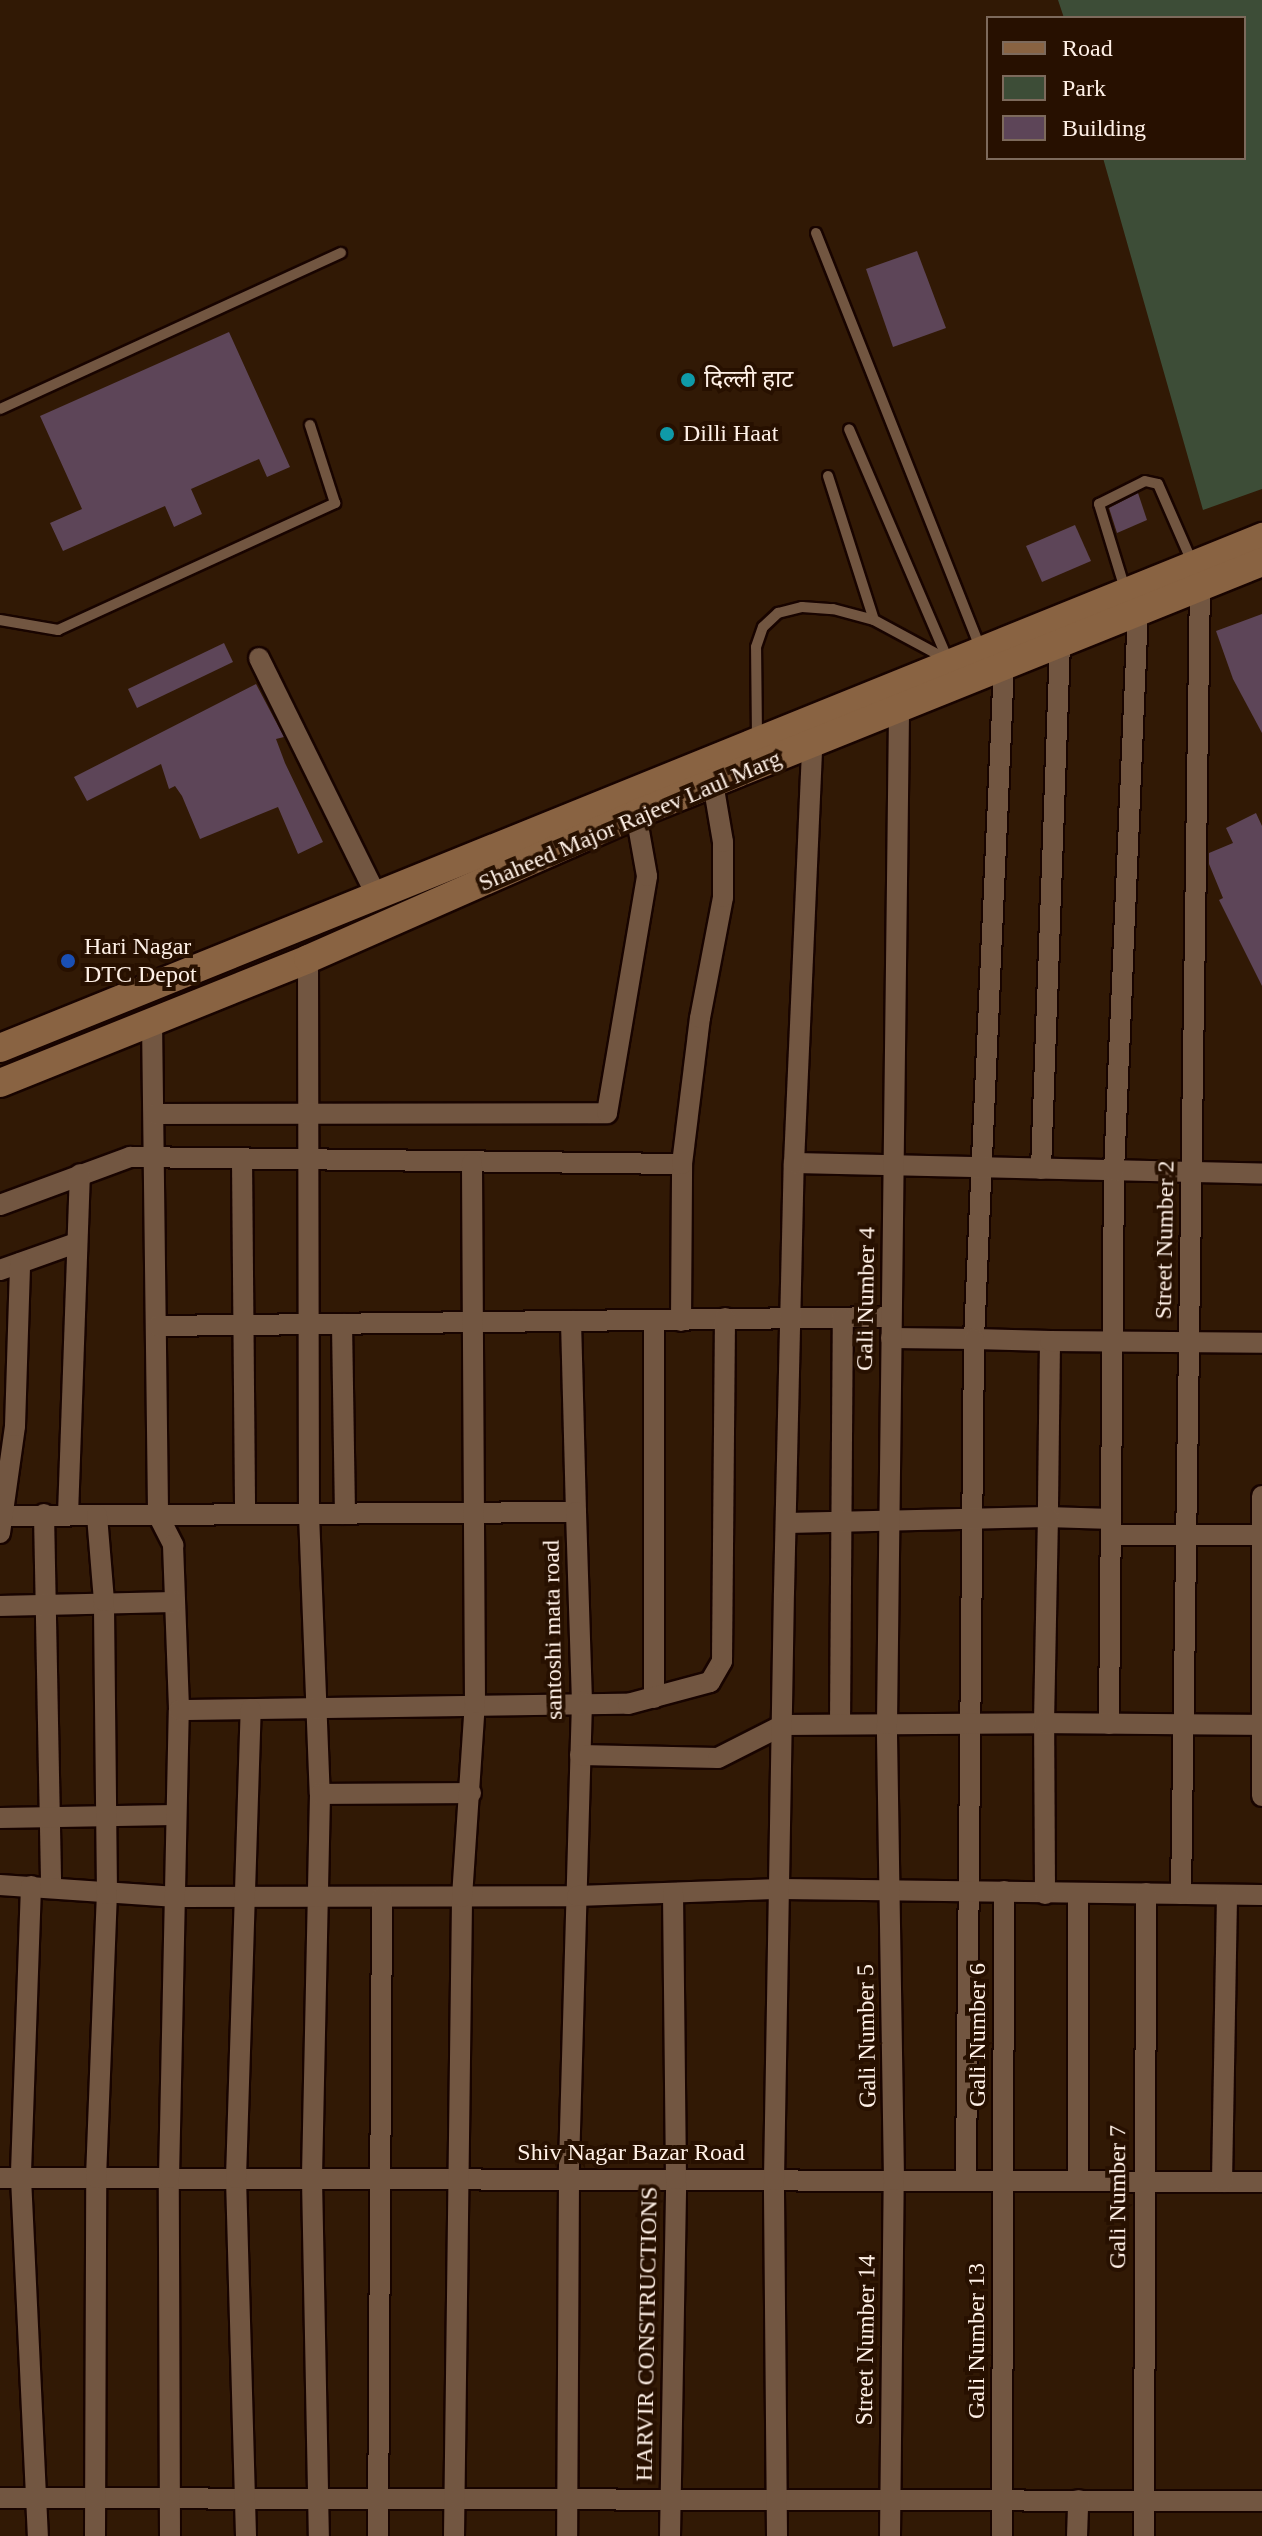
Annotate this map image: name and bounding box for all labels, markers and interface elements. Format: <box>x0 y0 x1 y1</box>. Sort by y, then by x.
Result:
legend <box>986 16 1246 160</box>
text: Road <box>1062 35 1113 61</box>
text: Park <box>1062 75 1106 101</box>
text: Building <box>1062 115 1146 141</box>
place label: दिल्ली हाट <box>704 366 793 394</box>
marker: दिल्ली हाट <box>679 371 697 389</box>
place label: Dilli Haat <box>683 420 778 448</box>
marker: Dilli Haat <box>658 425 676 443</box>
street label: Shaheed Major Rajeev Laul Marg <box>474 744 786 898</box>
place label: Hari Nagar DTC Depot <box>84 933 197 989</box>
marker: Hari Nagar DTC Depot <box>59 952 77 970</box>
street label: Street Number 2 <box>1149 1160 1181 1320</box>
street label: Gali Number 4 <box>850 1227 882 1371</box>
street label: santoshi mata road <box>537 1540 569 1720</box>
street label: Gali Number 6 <box>964 1963 992 2107</box>
street label: Gali Number 5 <box>851 1964 883 2108</box>
street label: Gali Number 7 <box>1104 2125 1132 2269</box>
street label: Shiv Nagar Bazar Road <box>517 2139 745 2167</box>
street label: HARVIR CONSTRUCTIONS <box>630 2186 664 2482</box>
street label: Street Number 14 <box>850 2254 882 2426</box>
street label: Gali Number 13 <box>963 2263 991 2419</box>

